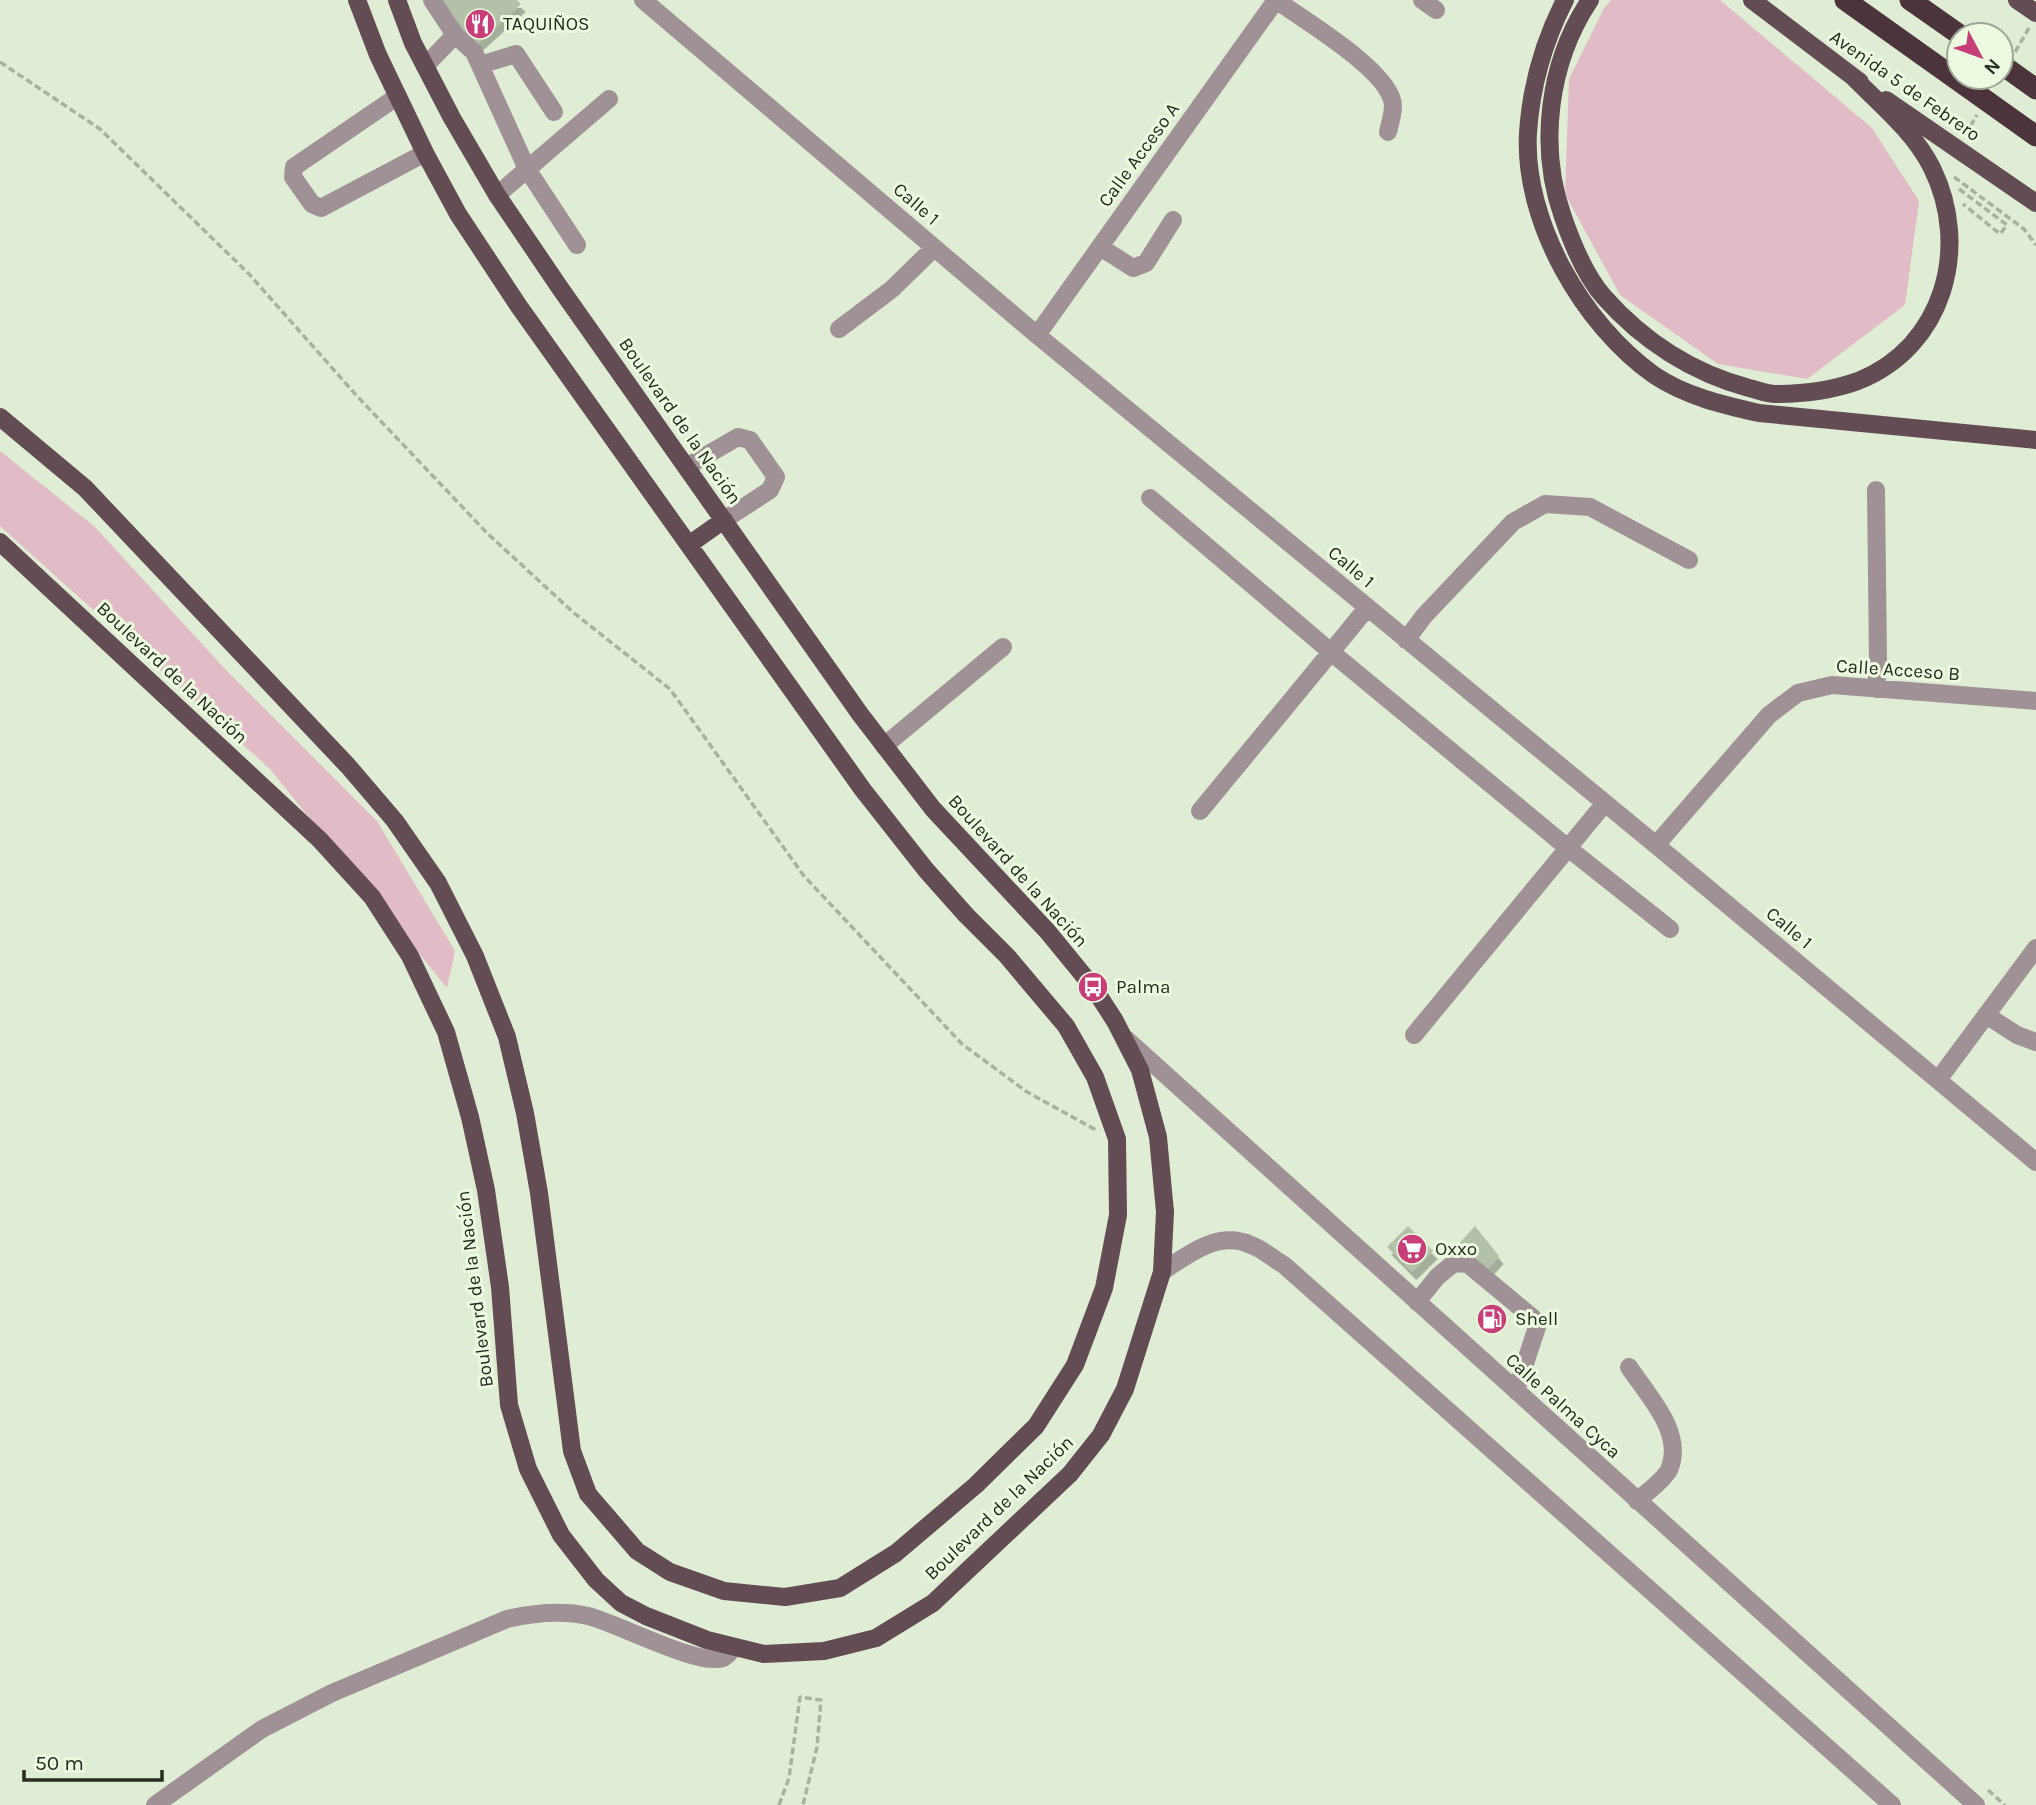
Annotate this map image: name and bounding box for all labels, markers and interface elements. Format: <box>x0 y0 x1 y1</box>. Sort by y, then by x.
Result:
restaurant icon: TAQUIÑOS <box>463 7 497 41</box>
place label: TAQUIÑOS <box>503 13 590 35</box>
north arrow <box>1945 21 2015 91</box>
street label: Avenida 5 de Febrero <box>1826 26 1984 146</box>
text: N <box>1979 54 2005 79</box>
street label: Calle Acceso A <box>1094 99 1184 211</box>
street label: Calle 1 <box>889 178 943 230</box>
street label: Boulevard de la Nación <box>614 334 746 508</box>
street label: Calle 1 <box>1324 541 1378 593</box>
street label: Boulevard de la Nación <box>92 597 252 749</box>
street label: Calle Acceso B <box>1835 655 1961 685</box>
street label: Boulevard de la Nación <box>944 790 1092 952</box>
street label: Calle 1 <box>1762 902 1816 954</box>
bus stop icon: Palma <box>1076 970 1110 1004</box>
place label: Palma <box>1116 976 1171 998</box>
street label: Boulevard de la Nación <box>452 1189 498 1389</box>
supermarket icon: Oxxo <box>1395 1232 1429 1266</box>
place label: Oxxo <box>1435 1238 1477 1260</box>
fuel station icon: Shell <box>1475 1302 1509 1336</box>
place label: Shell <box>1515 1308 1558 1330</box>
street label: Calle Palma Cyca <box>1501 1349 1625 1463</box>
street label: Boulevard de la Nación <box>920 1431 1078 1585</box>
scale bar <box>24 1738 163 1782</box>
text: 50 m <box>35 1751 84 1775</box>

